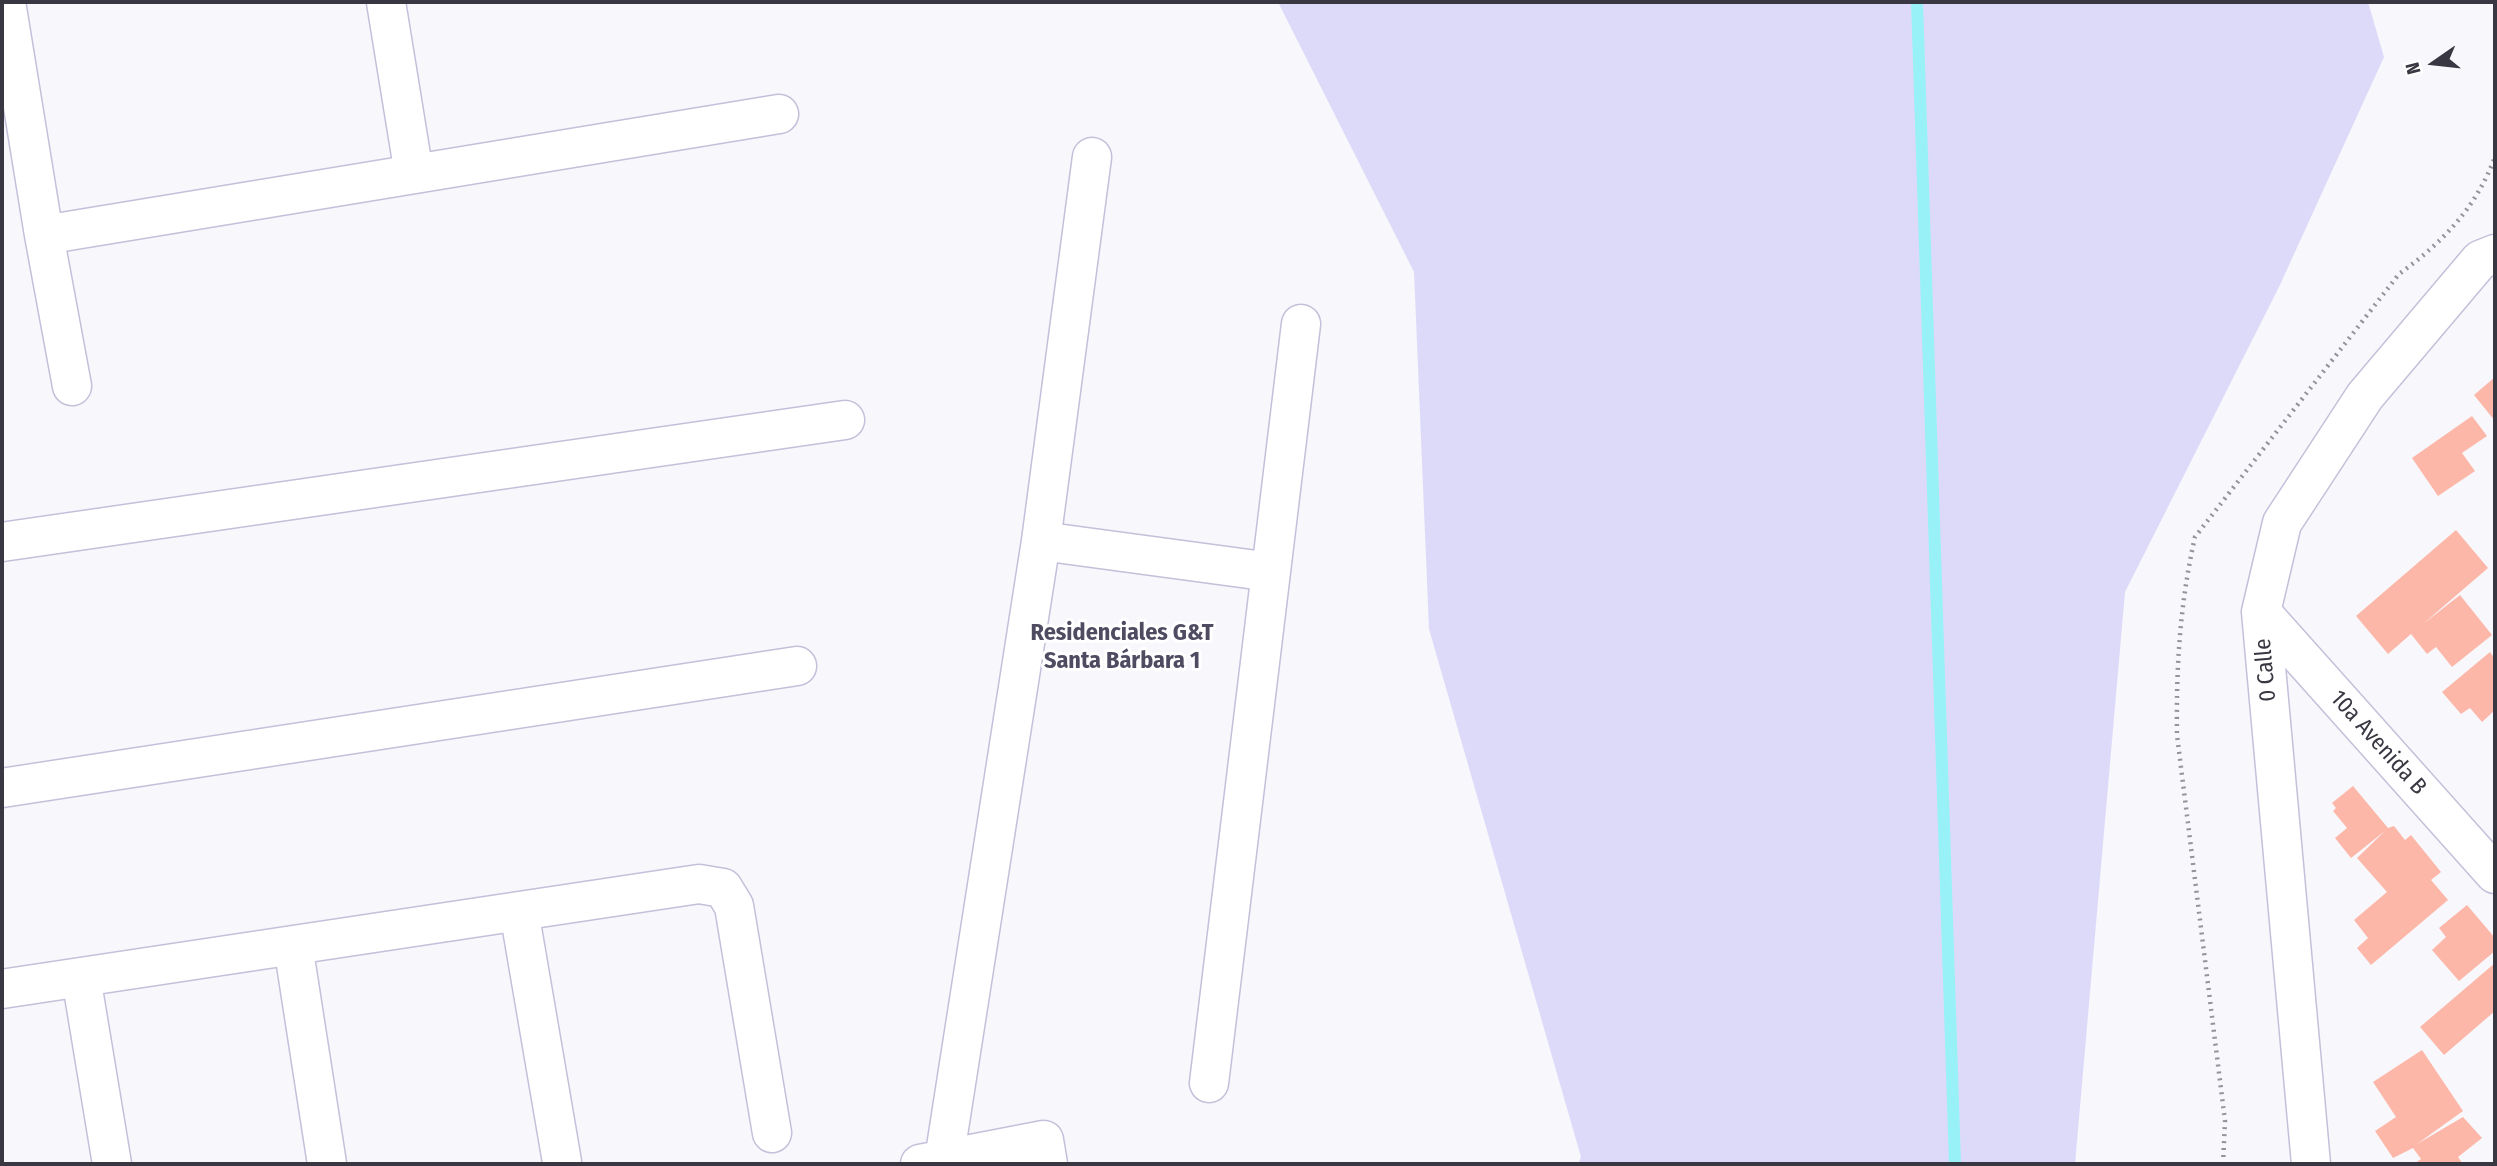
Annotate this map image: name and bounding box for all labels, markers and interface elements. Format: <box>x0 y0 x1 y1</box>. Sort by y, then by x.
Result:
north arrow <box>2399 28 2469 98</box>
text: N <box>2401 60 2426 77</box>
district label: Residenciales G&T Santa Bárbara 1 <box>1031 619 1213 675</box>
street label: 0 Calle <box>2249 637 2283 703</box>
street label: 10a Avenida B <box>2324 685 2432 801</box>

